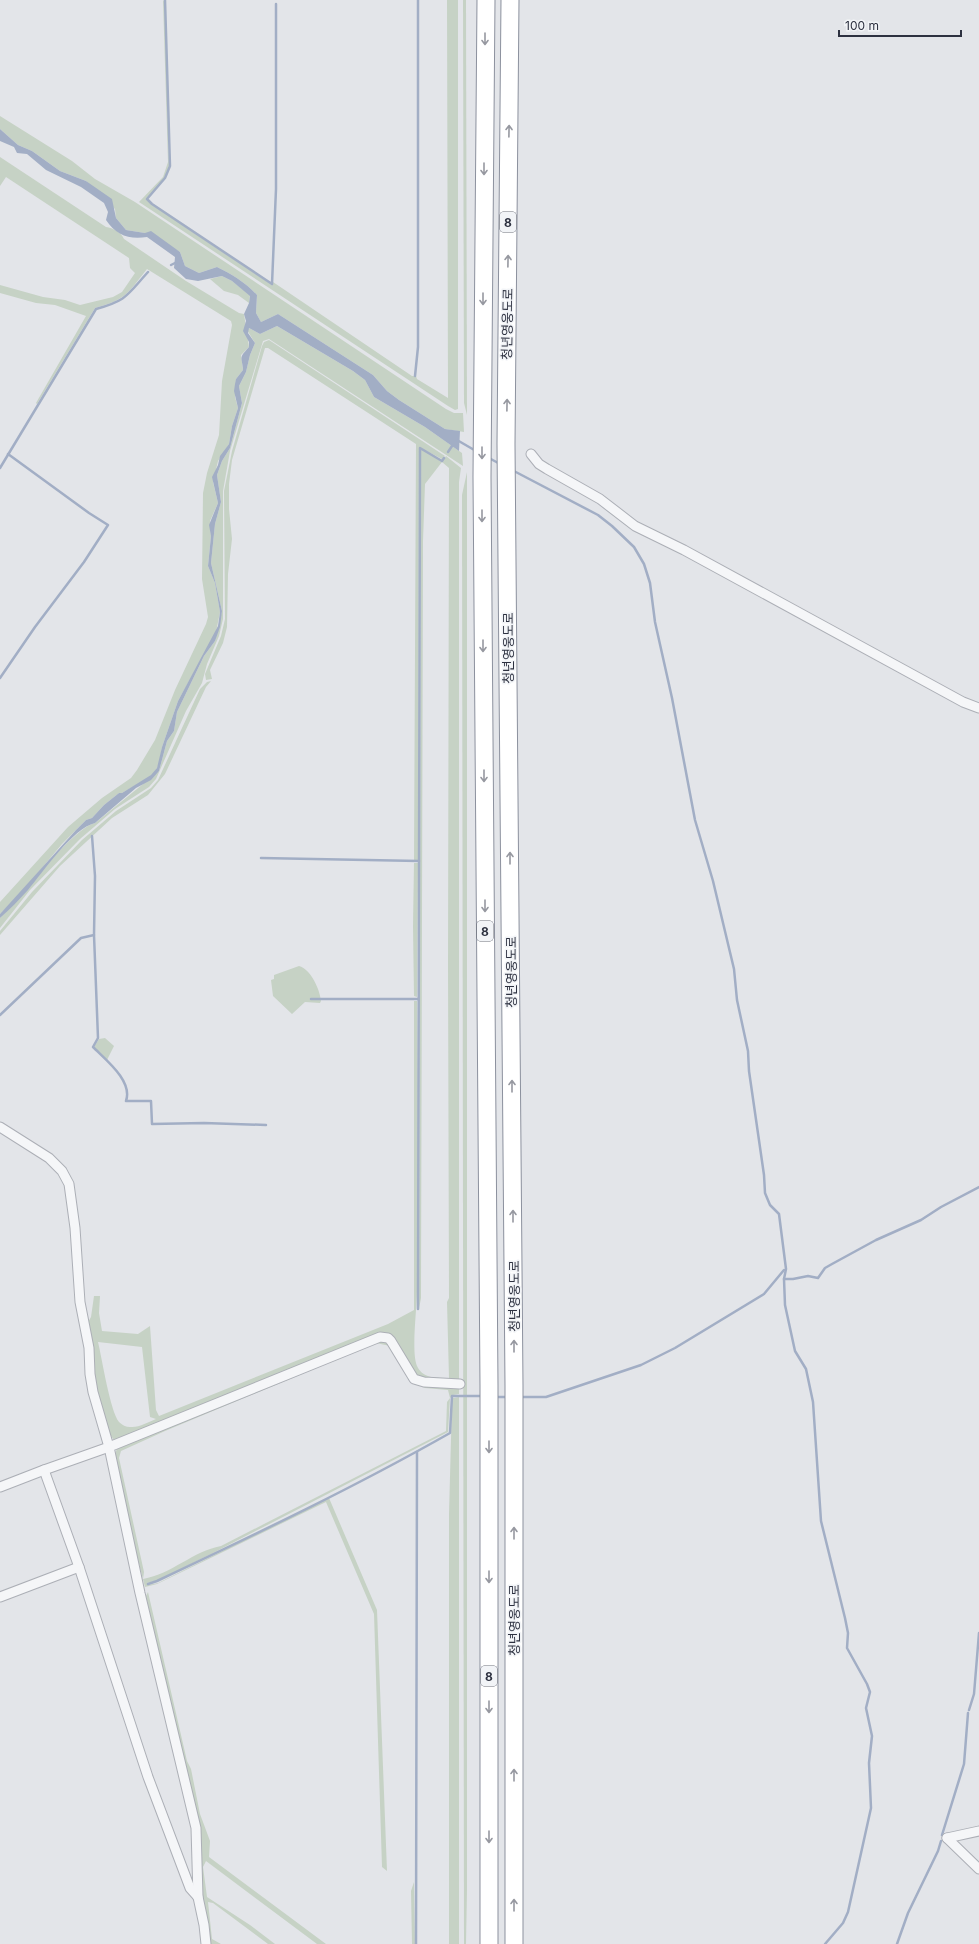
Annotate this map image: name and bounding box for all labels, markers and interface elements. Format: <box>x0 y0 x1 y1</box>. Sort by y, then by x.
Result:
scale bar <box>839 12 961 38</box>
text: 100 m <box>845 18 879 33</box>
one-way arrow <box>481 32 489 45</box>
one-way arrow <box>505 125 513 138</box>
one-way arrow <box>480 162 488 175</box>
road number: 8 <box>500 212 516 232</box>
one-way arrow <box>504 255 512 268</box>
street label: 청년영웅도로 <box>498 288 516 360</box>
one-way arrow <box>479 292 487 305</box>
one-way arrow <box>503 399 511 412</box>
one-way arrow <box>478 446 486 459</box>
one-way arrow <box>478 509 486 522</box>
street label: 청년영웅도로 <box>500 612 516 684</box>
one-way arrow <box>479 639 487 652</box>
one-way arrow <box>480 769 488 782</box>
one-way arrow <box>506 852 514 865</box>
one-way arrow <box>481 899 489 912</box>
road number: 8 <box>477 921 493 941</box>
street label: 청년영웅도로 <box>503 936 519 1008</box>
one-way arrow <box>508 1080 516 1093</box>
one-way arrow <box>509 1210 517 1223</box>
street label: 청년영웅도로 <box>506 1260 522 1332</box>
one-way arrow <box>510 1340 518 1353</box>
one-way arrow <box>485 1440 493 1453</box>
one-way arrow <box>510 1527 518 1540</box>
one-way arrow <box>485 1570 493 1583</box>
street label: 청년영웅도로 <box>506 1584 522 1656</box>
road number: 8 <box>481 1666 497 1686</box>
one-way arrow <box>485 1700 493 1713</box>
one-way arrow <box>510 1769 518 1782</box>
one-way arrow <box>485 1830 493 1843</box>
one-way arrow <box>510 1899 518 1912</box>

